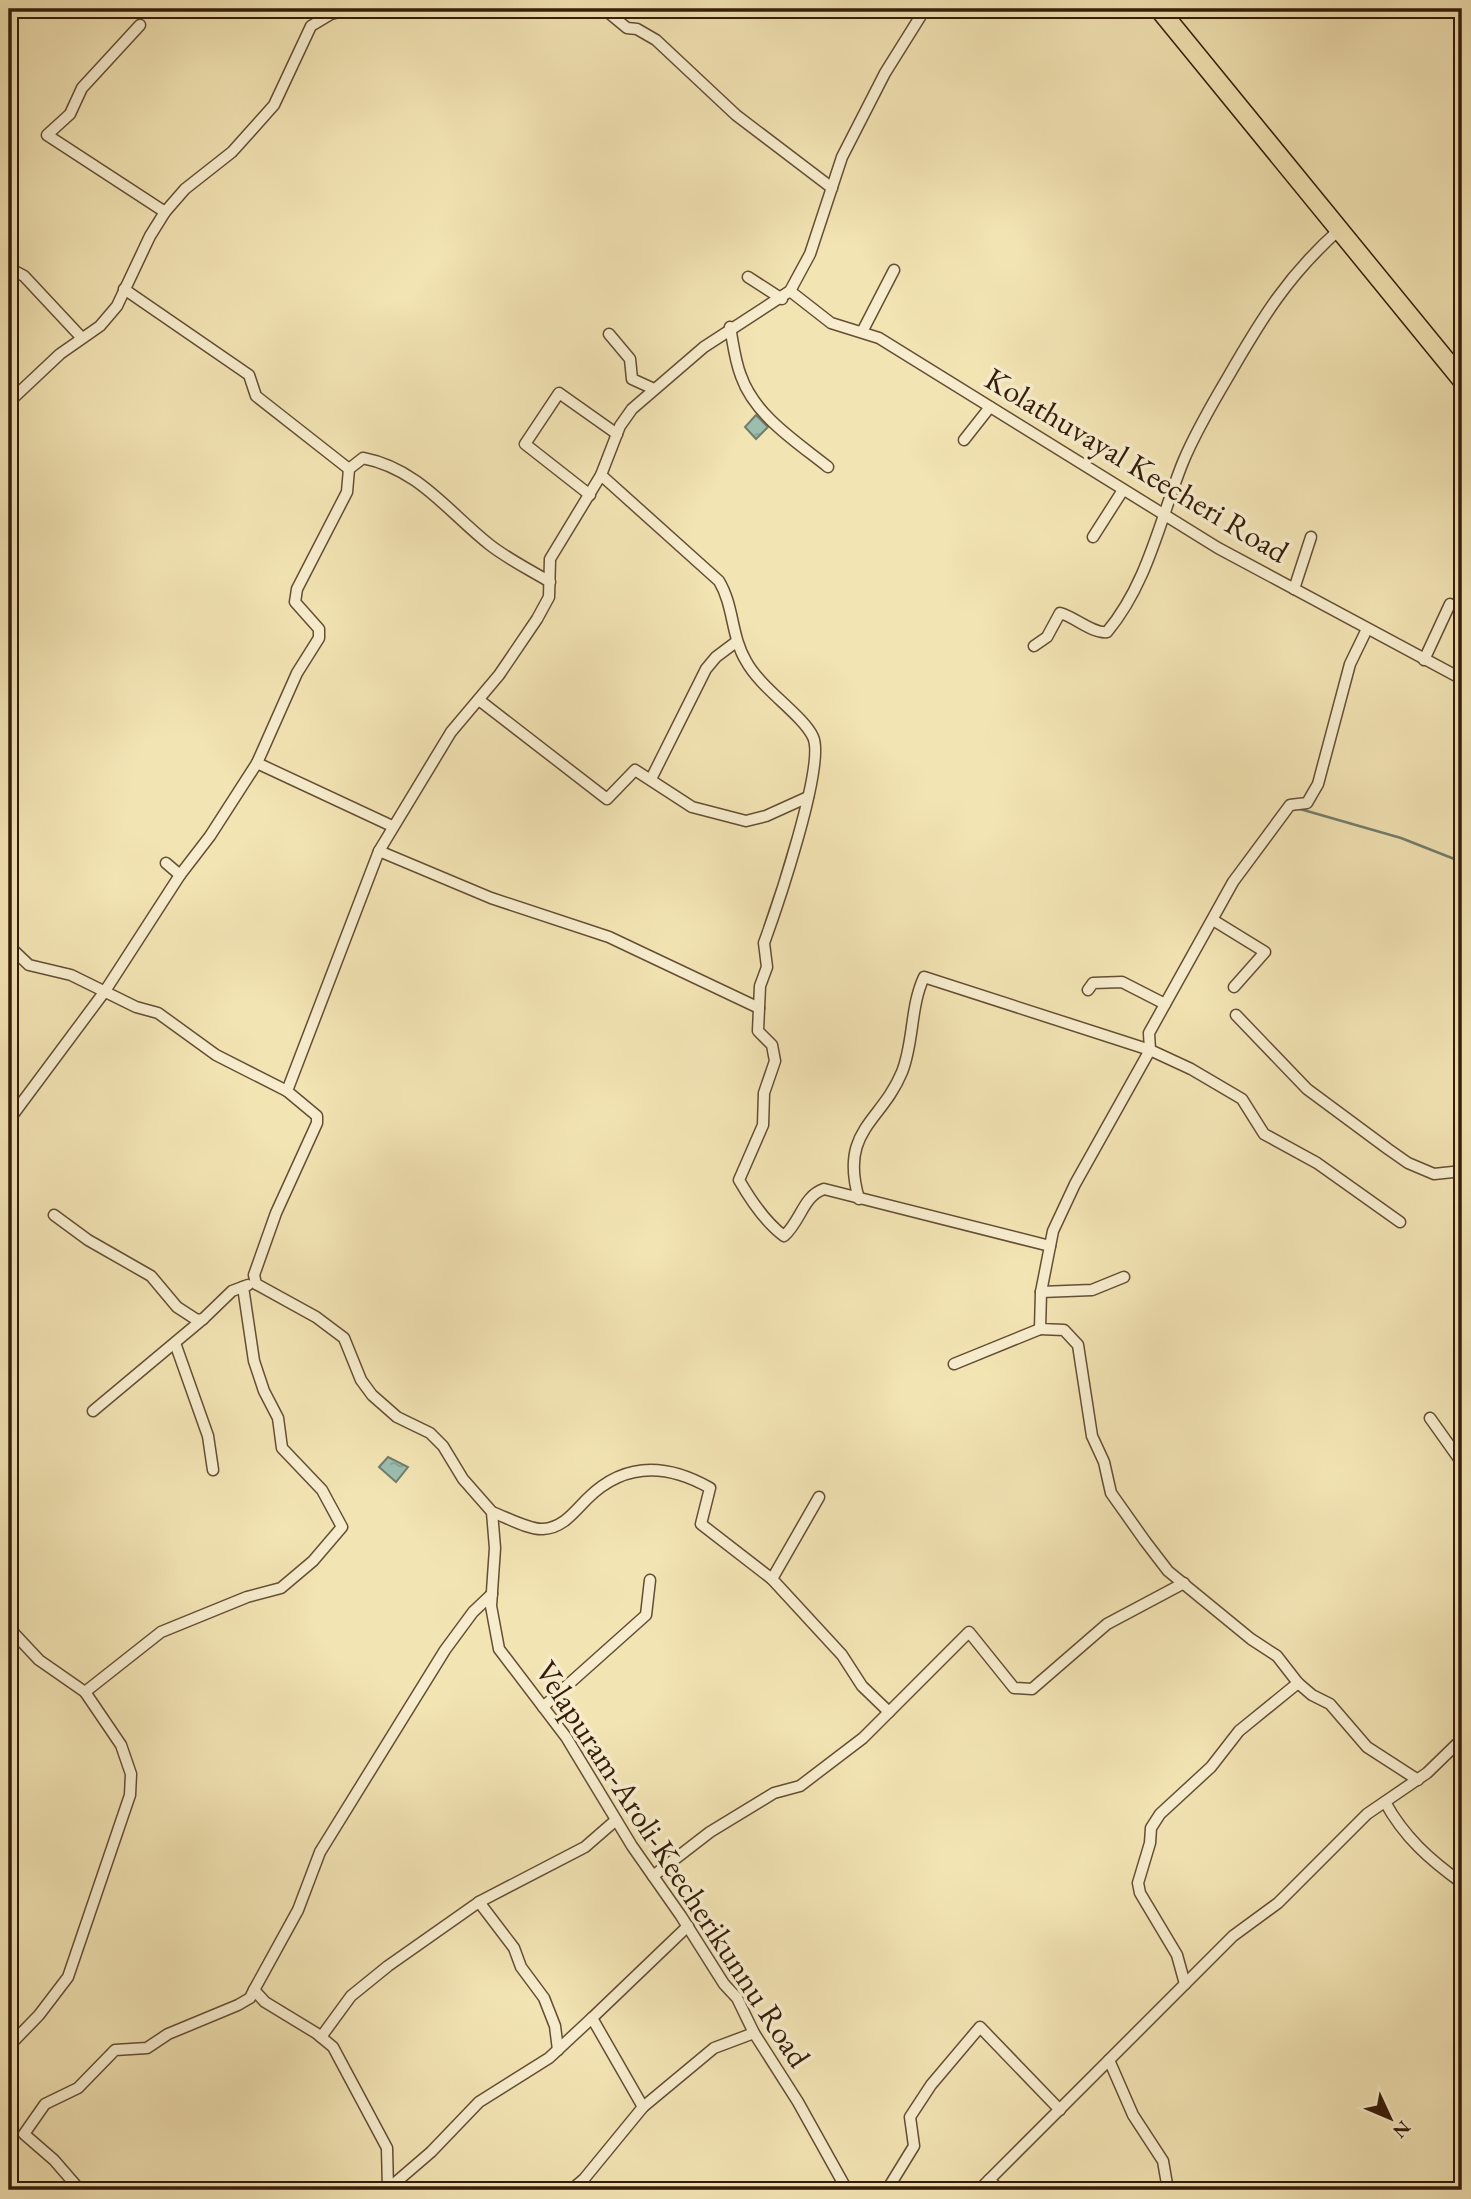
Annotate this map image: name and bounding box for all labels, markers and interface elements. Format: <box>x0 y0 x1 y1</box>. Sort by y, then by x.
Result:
street label: Kolathuvayal Keecheri Road <box>977 358 1297 573</box>
street label: Velapuram-Aroli-Keecherikunnu Road <box>526 1653 821 2076</box>
north arrow <box>1356 2084 1426 2154</box>
text: N <box>1387 2115 1416 2144</box>

